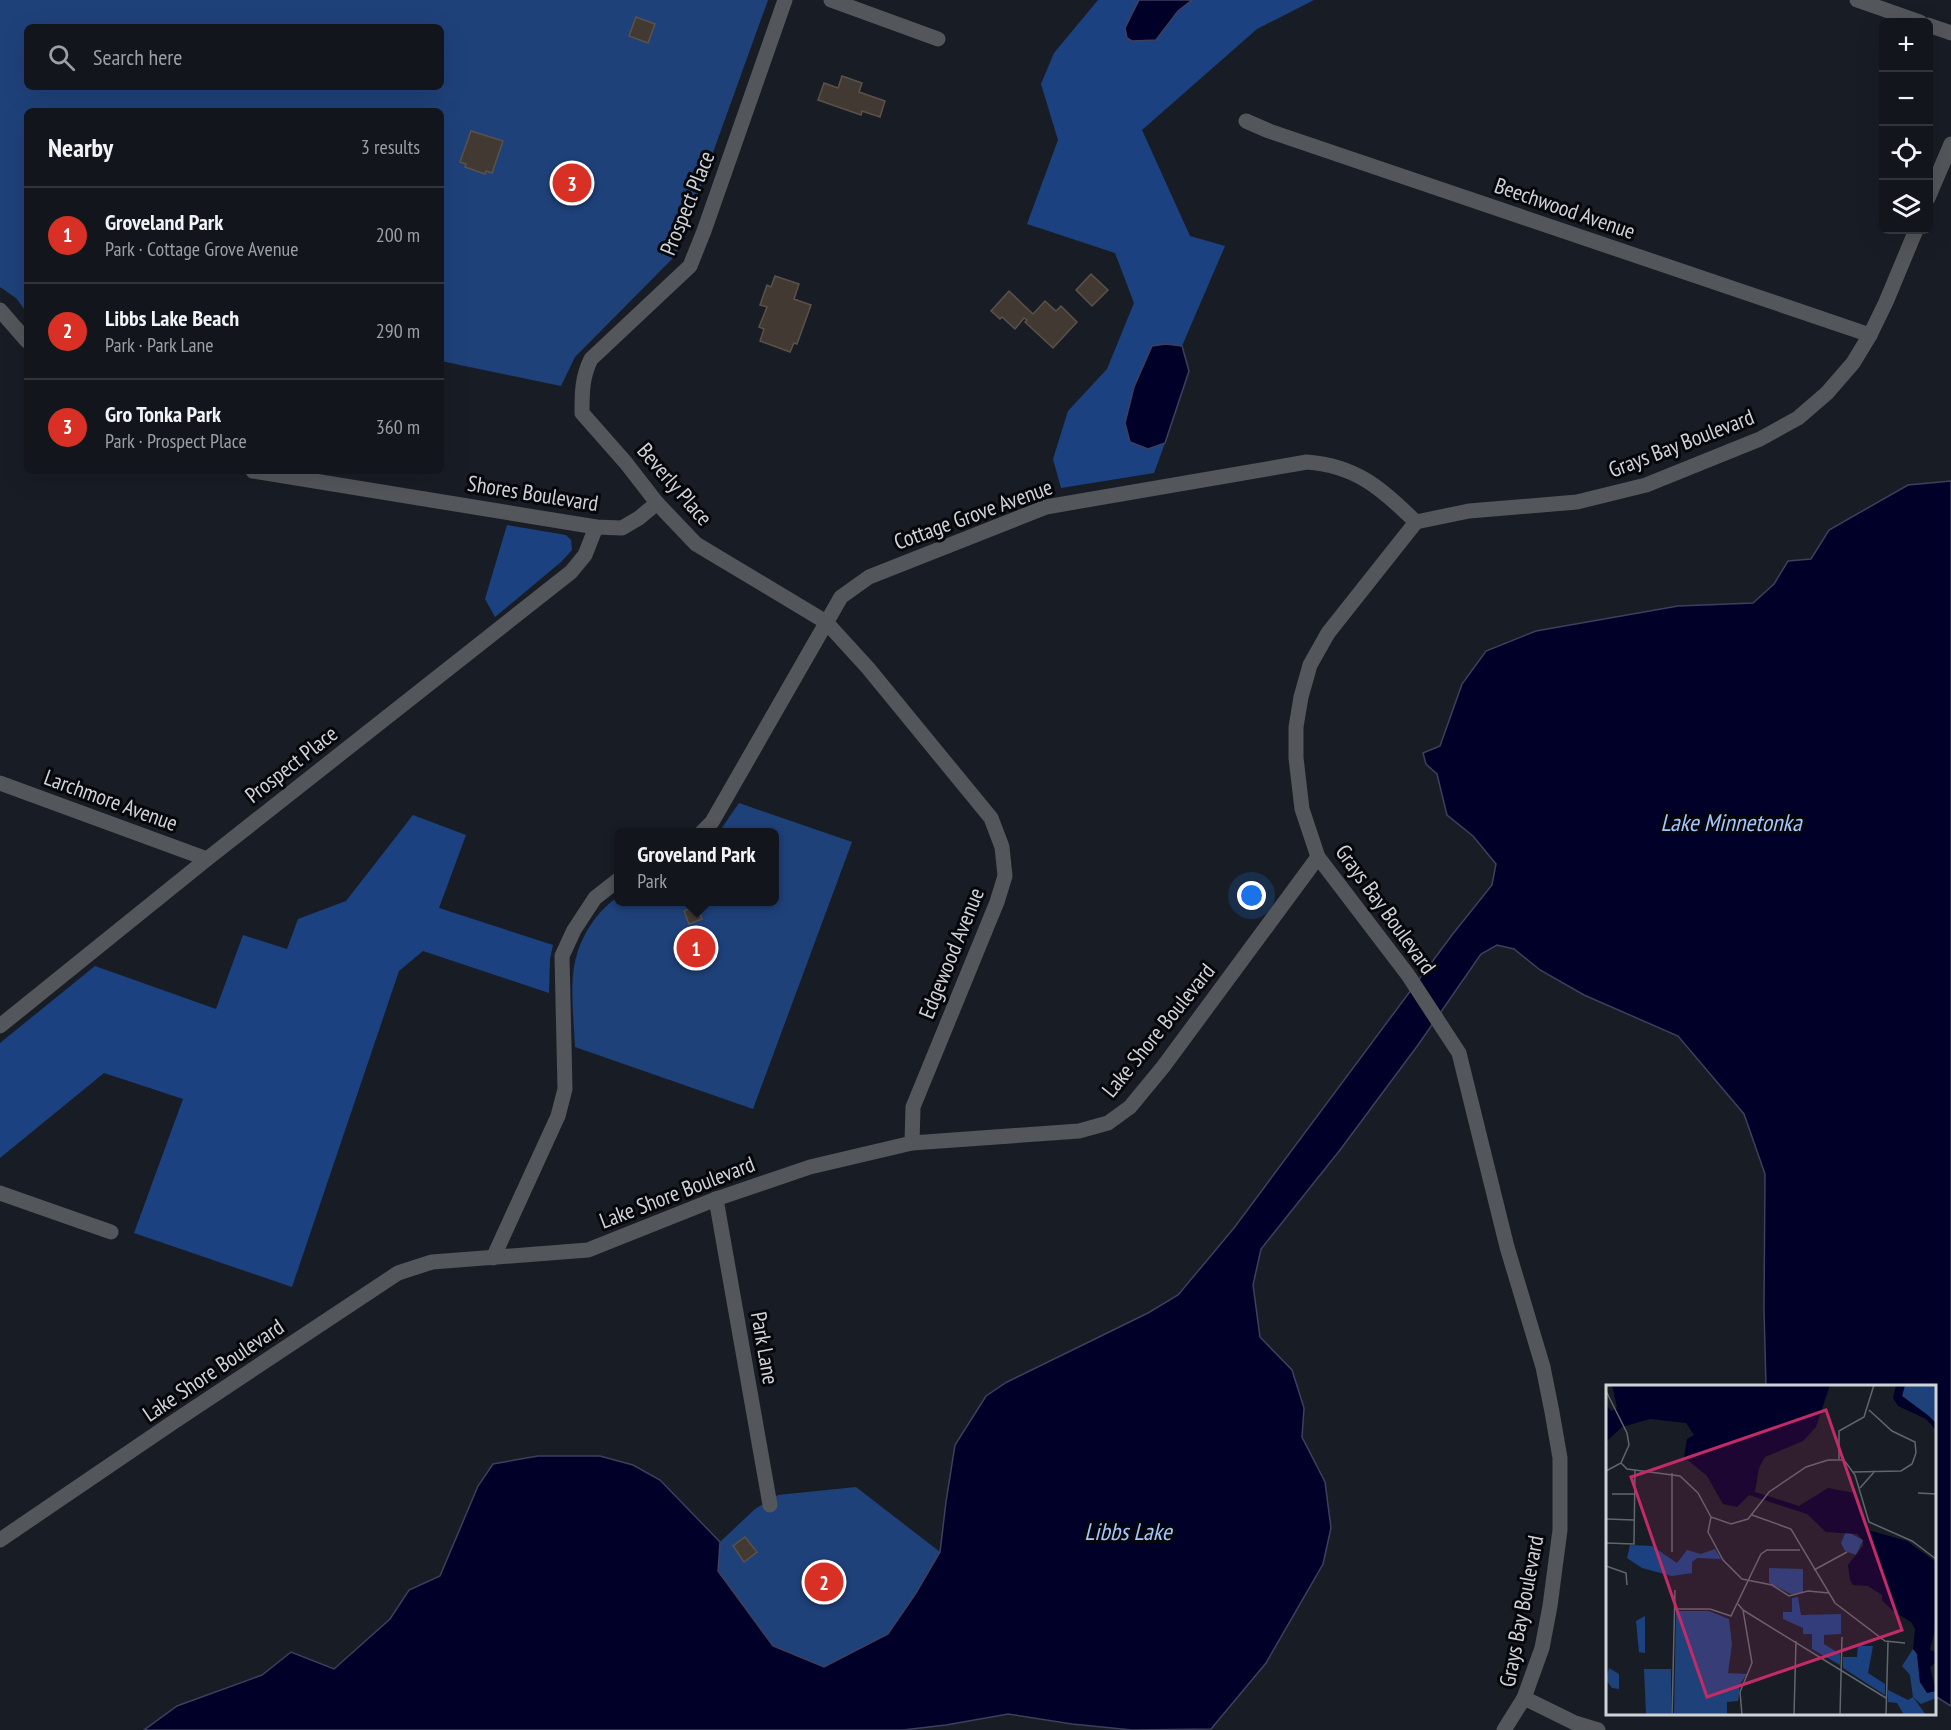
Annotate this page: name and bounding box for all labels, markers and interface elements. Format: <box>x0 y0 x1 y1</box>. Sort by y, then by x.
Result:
map controls <box>1879 18 1933 234</box>
button: + <box>1879 18 1933 72</box>
search box <box>24 24 444 90</box>
icon: search <box>45 41 78 74</box>
text: Search here <box>93 43 182 71</box>
button: − <box>1879 72 1933 126</box>
button: locate <box>1879 126 1933 180</box>
text: Nearby <box>48 131 113 164</box>
text: 3 results <box>361 134 420 160</box>
street label: Prospect Place <box>653 147 721 259</box>
pin: 3 <box>552 160 592 206</box>
street label: Beechwood Avenue <box>1491 171 1639 245</box>
button: layers <box>1879 180 1933 234</box>
text: Groveland Park <box>105 208 223 236</box>
text: 1 <box>63 222 72 248</box>
text: 200 m <box>376 222 420 248</box>
text: Park · Cottage Grove Avenue <box>105 236 298 262</box>
text: Libbs Lake Beach <box>105 304 239 332</box>
text: 2 <box>63 318 72 344</box>
text: 290 m <box>376 318 420 344</box>
text: Park · Park Lane <box>105 332 214 358</box>
text: Gro Tonka Park <box>105 400 221 428</box>
street label: Grays Bay Boulevard <box>1604 402 1758 484</box>
text: 3 <box>63 414 72 440</box>
text: 360 m <box>376 414 420 440</box>
text: Park · Prospect Place <box>105 428 247 454</box>
street label: Beverly Place <box>631 437 719 531</box>
street label: Shores Boulevard <box>466 469 600 517</box>
street label: Cottage Grove Avenue <box>890 472 1056 556</box>
street label: Prospect Place <box>239 719 343 809</box>
street label: Larchmore Avenue <box>41 763 181 837</box>
water label: Lake Minnetonka <box>1661 807 1803 838</box>
popup <box>614 828 779 906</box>
street label: Grays Bay Boulevard <box>1330 839 1442 979</box>
text: Groveland Park <box>637 840 756 868</box>
text: Park <box>637 868 667 894</box>
your location <box>1237 881 1266 910</box>
street label: Edgewood Avenue <box>912 884 990 1022</box>
pin: 1 <box>676 926 716 970</box>
street label: Lake Shore Boulevard <box>1095 957 1221 1103</box>
street label: Lake Shore Boulevard <box>595 1150 759 1234</box>
street label: Park Lane <box>745 1310 785 1386</box>
street label: Lake Shore Boulevard <box>137 1312 289 1428</box>
inset map <box>1606 1385 1936 1715</box>
water label: Libbs Lake <box>1084 1516 1174 1547</box>
street label: Grays Bay Boulevard <box>1493 1533 1549 1689</box>
pin: 2 <box>804 1560 844 1604</box>

